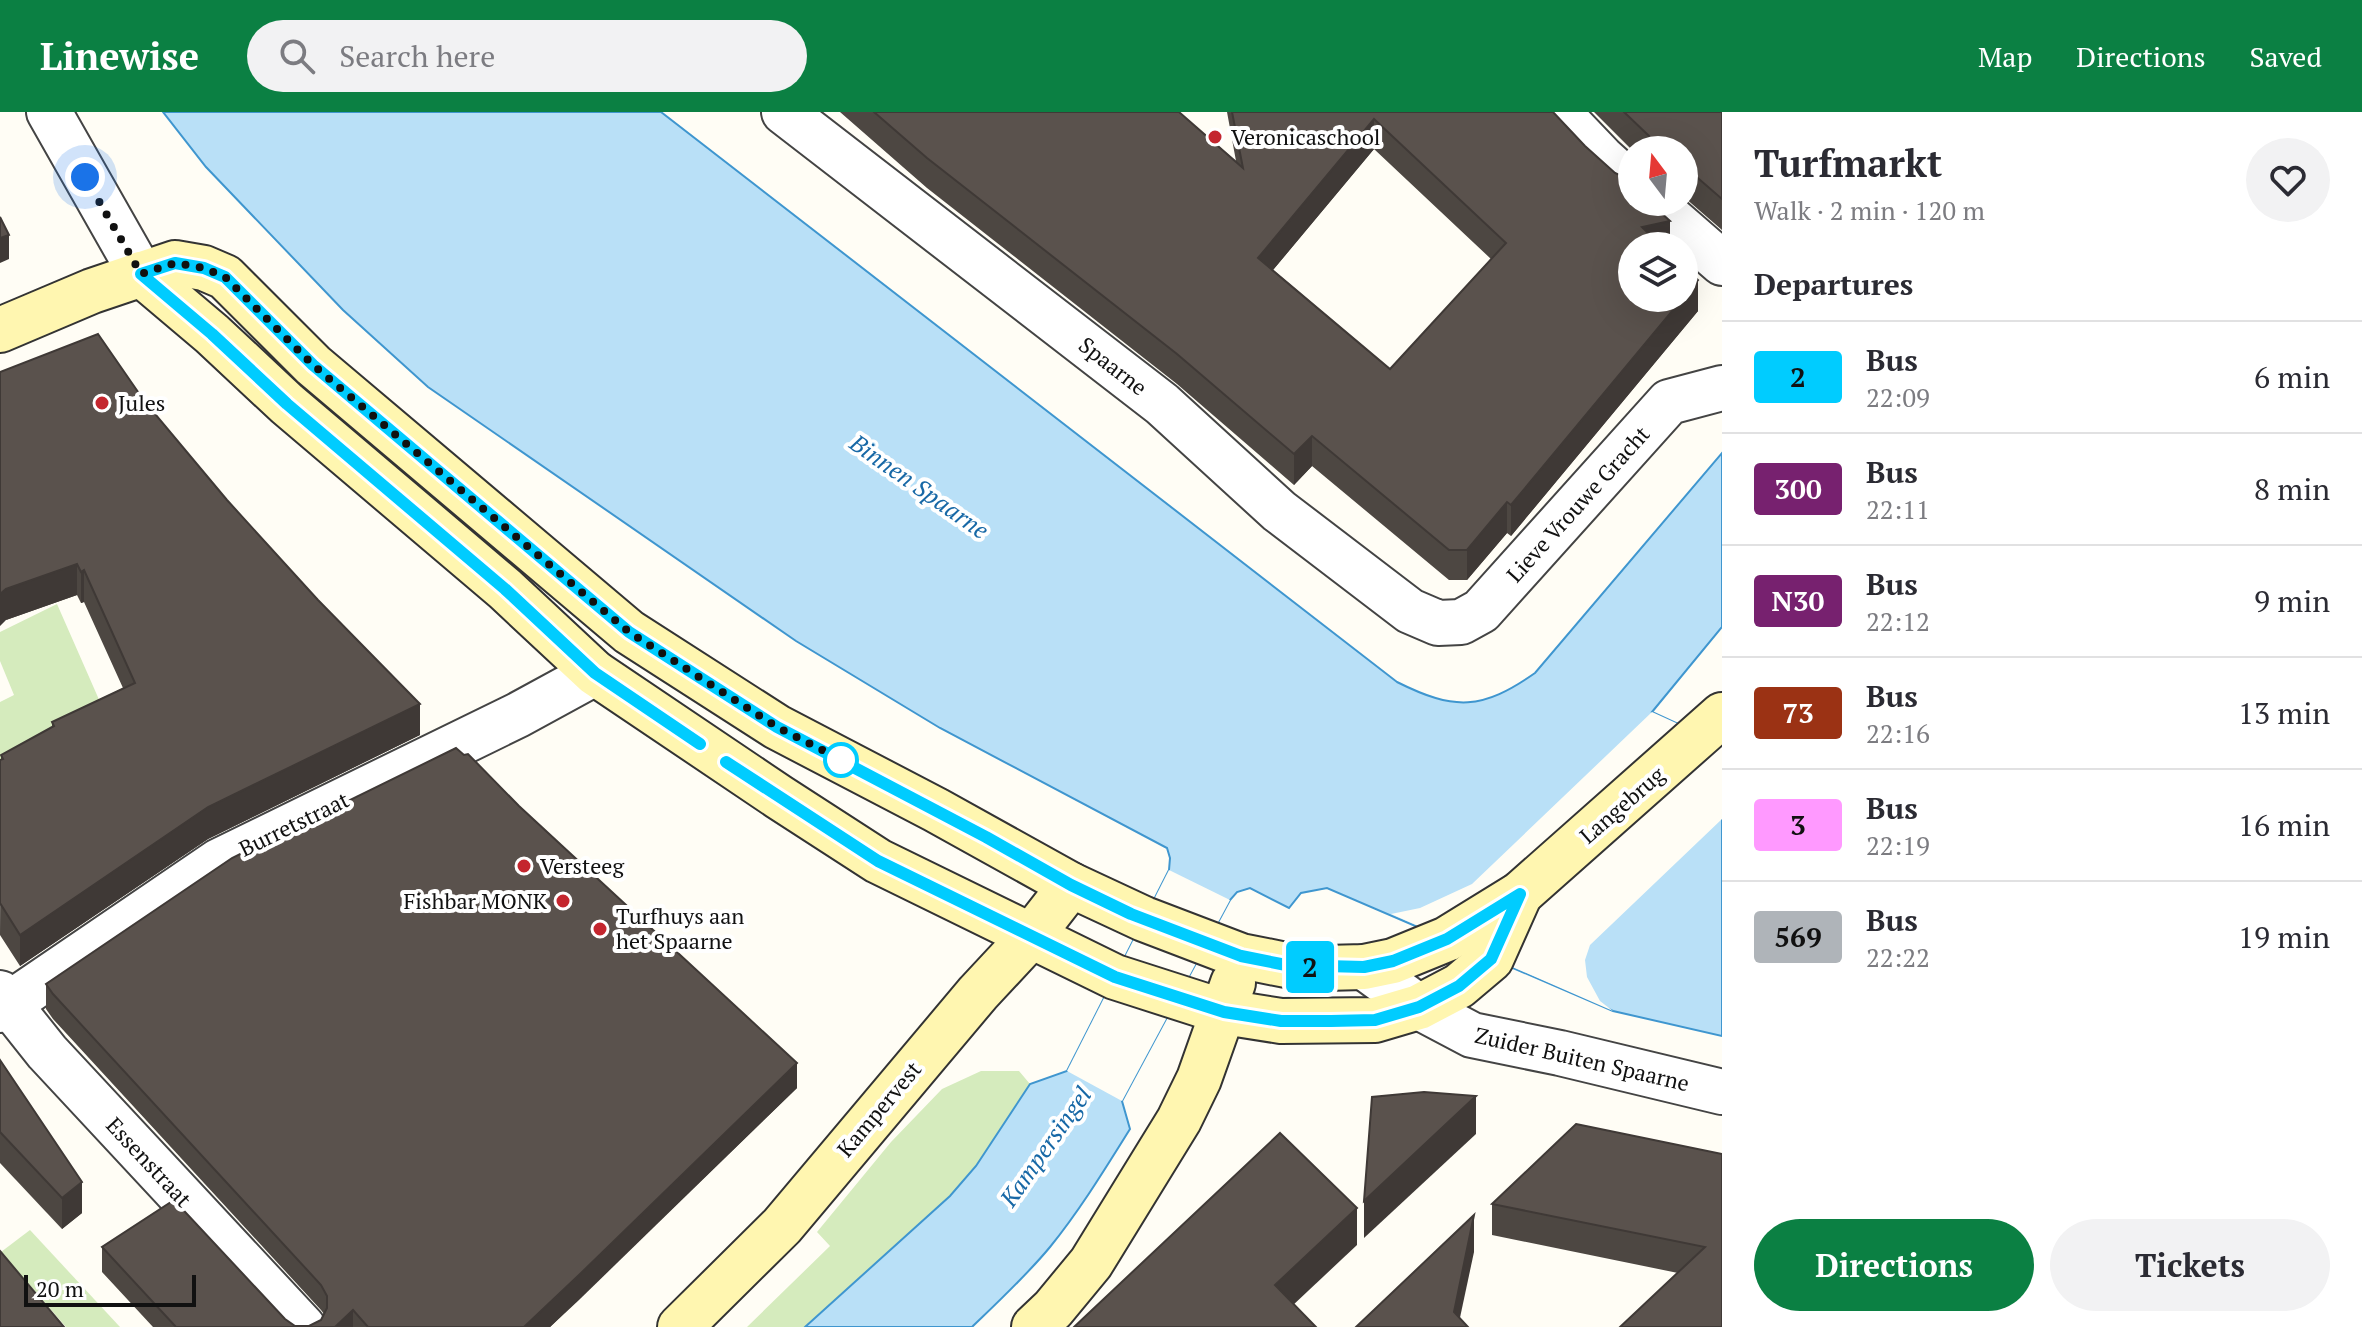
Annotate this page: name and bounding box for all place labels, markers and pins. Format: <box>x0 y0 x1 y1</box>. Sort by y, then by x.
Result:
place label: Veronicaschool <box>1231 122 1380 151</box>
marker: Veronicaschool <box>1206 128 1224 146</box>
place label: Jules <box>118 388 165 417</box>
marker: Jules <box>93 394 111 412</box>
unlabelled marker <box>824 743 858 777</box>
place label: Versteeg <box>540 851 624 880</box>
marker: Versteeg <box>515 857 533 875</box>
place label: Fishbar MONK <box>403 886 548 915</box>
marker: Fishbar MONK <box>554 892 572 910</box>
place label: Turfhuys aan het Spaarne <box>616 901 744 955</box>
marker: Turfhuys aan het Spaarne <box>591 920 609 938</box>

